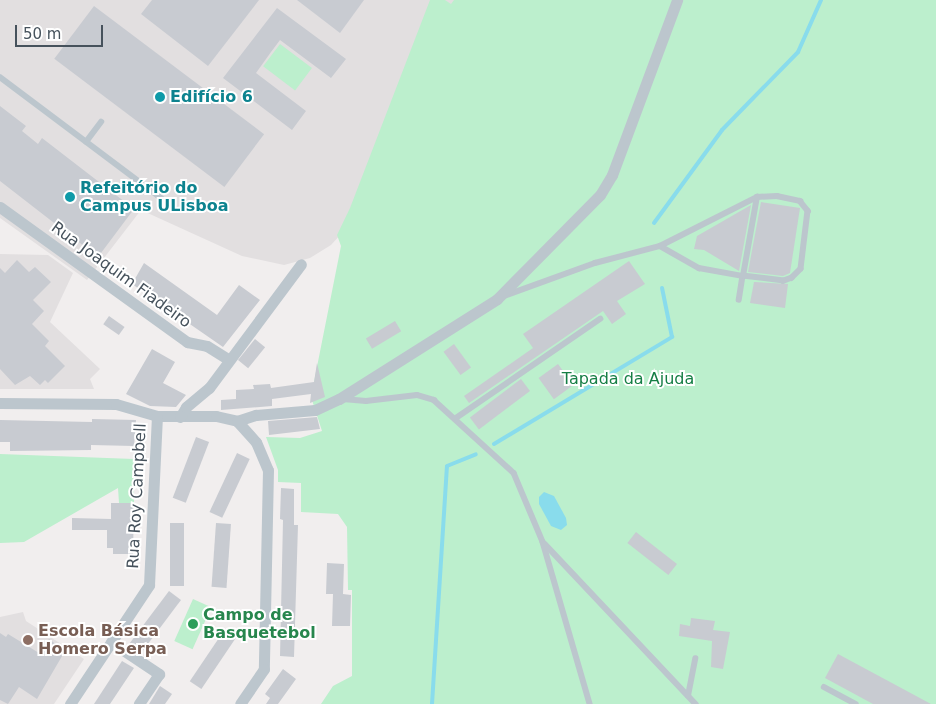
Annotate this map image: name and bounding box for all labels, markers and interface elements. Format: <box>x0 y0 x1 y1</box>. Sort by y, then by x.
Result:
scale bar <box>18 15 105 47</box>
text: 50 m <box>23 25 61 43</box>
place label: Edifício 6 <box>170 87 253 107</box>
marker: Edifício 6 <box>154 91 166 103</box>
place label: Refeitório do Campus ULisboa <box>80 178 229 216</box>
marker: Refeitório do Campus ULisboa <box>64 191 76 203</box>
street label: Rua Joaquim Fiadeiro <box>47 218 195 332</box>
park label: Tapada da Ajuda <box>562 369 694 389</box>
street label: Rua Roy Campbell <box>124 423 150 569</box>
place label: Campo de Basquetebol <box>203 605 316 643</box>
marker: Campo de Basquetebol <box>187 618 199 630</box>
place label: Escola Básica Homero Serpa <box>38 621 167 659</box>
marker: Escola Básica Homero Serpa <box>22 634 34 646</box>

